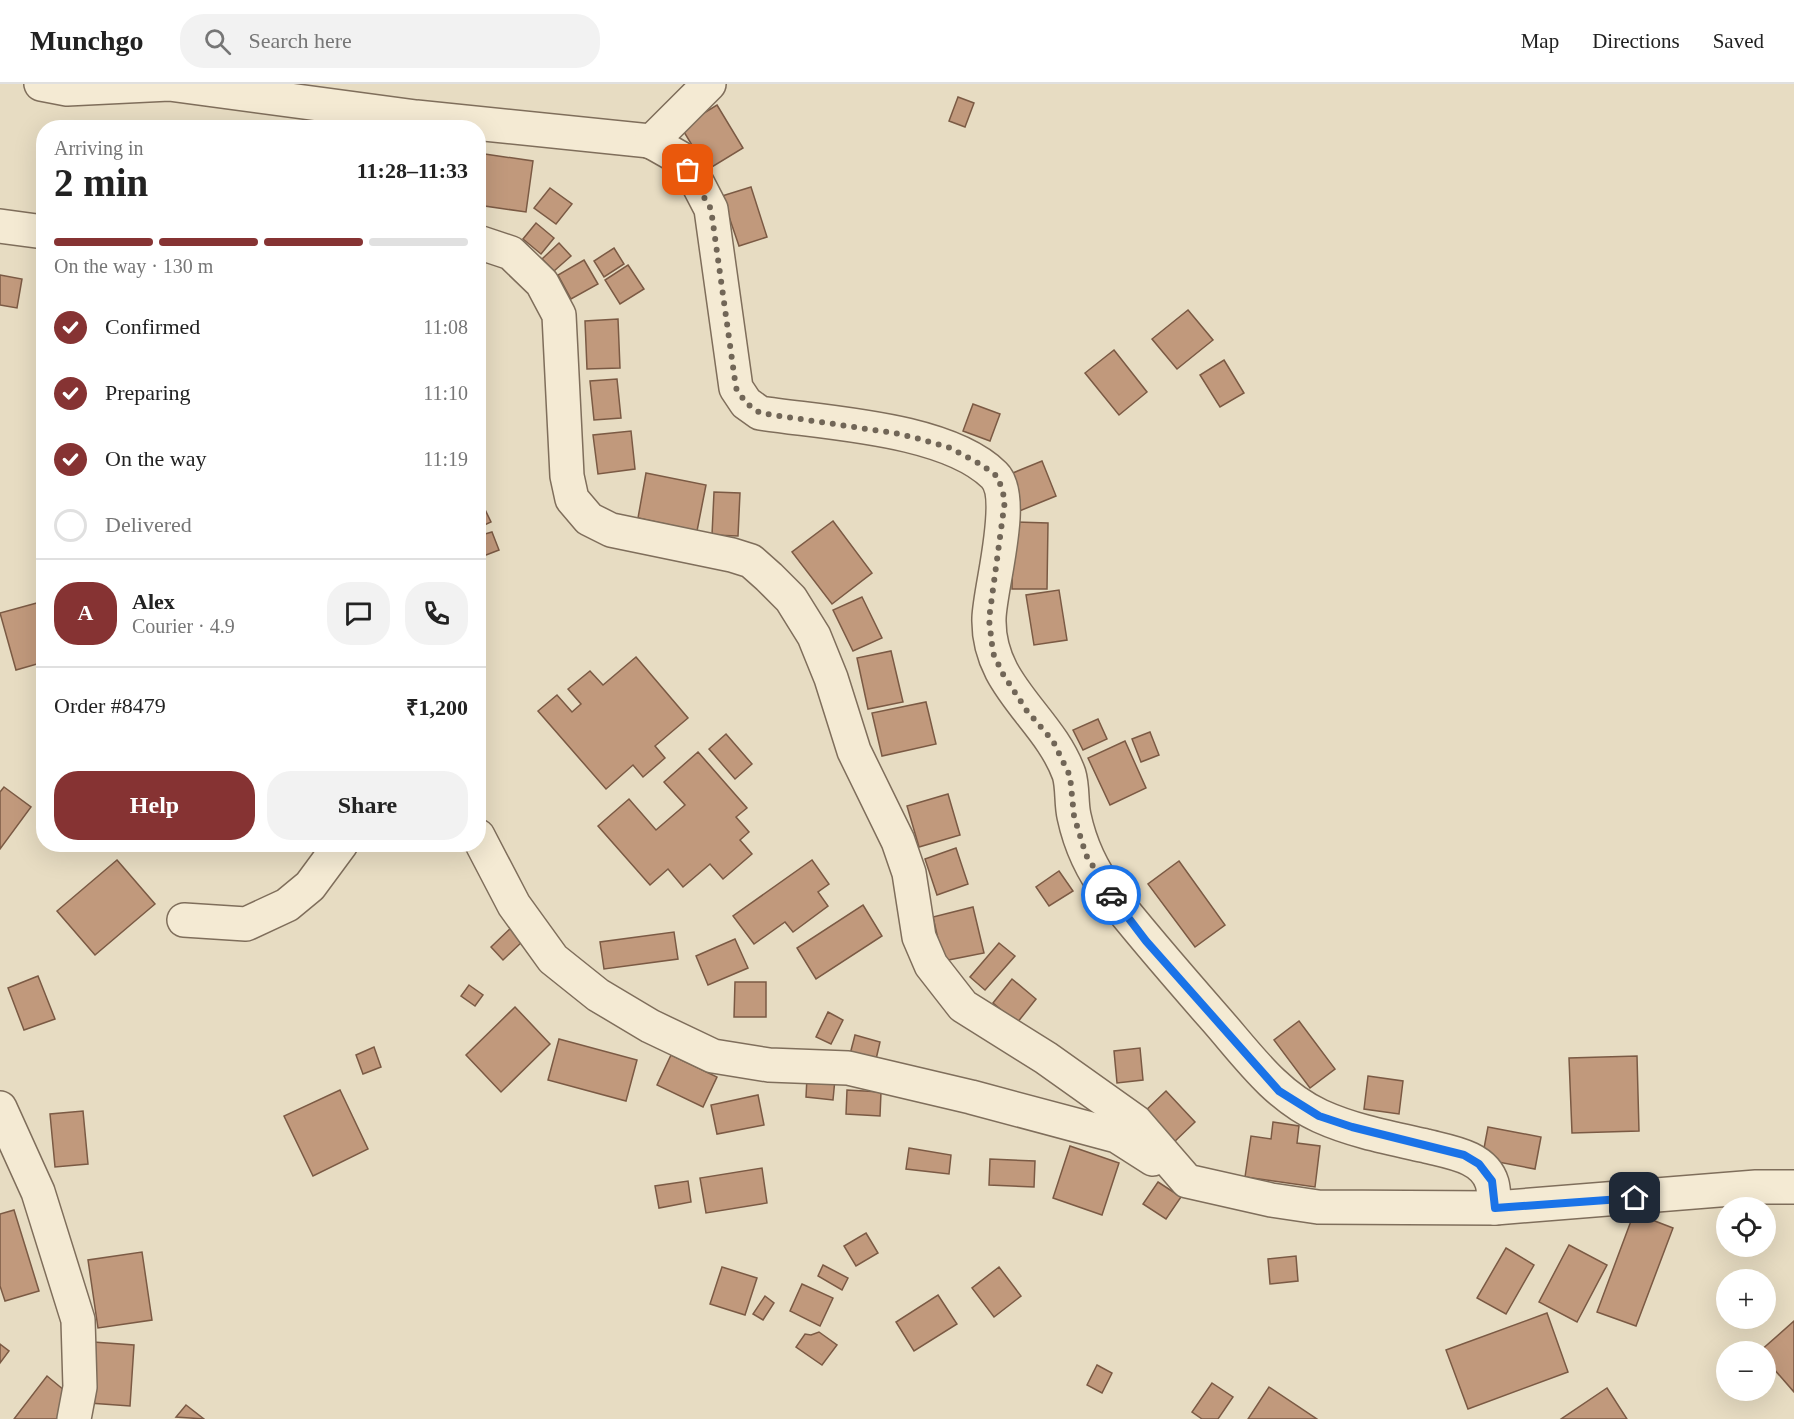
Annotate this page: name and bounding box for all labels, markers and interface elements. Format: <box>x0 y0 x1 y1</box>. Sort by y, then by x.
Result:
search box <box>180 14 600 68</box>
text: Munchgo <box>30 25 144 56</box>
icon: search <box>201 25 234 58</box>
text: Search here <box>249 28 352 53</box>
text: Map <box>1521 29 1559 53</box>
text: Directions <box>1592 29 1680 53</box>
text: Saved <box>1713 29 1764 53</box>
text: Arriving in <box>54 137 143 159</box>
pin <box>662 144 713 195</box>
icon: bag <box>671 153 704 186</box>
text: 11:28–11:33 <box>357 158 468 183</box>
text: 2 min <box>54 161 148 204</box>
text: On the way · 130 m <box>54 255 213 277</box>
icon: check <box>54 311 87 344</box>
text: Confirmed <box>105 314 200 339</box>
text: 11:08 <box>423 316 468 338</box>
icon: check <box>54 377 87 410</box>
text: Preparing <box>105 380 191 405</box>
text: 11:10 <box>423 382 468 404</box>
icon: check <box>54 443 87 476</box>
text: On the way <box>105 446 206 471</box>
text: 11:19 <box>423 448 468 470</box>
text: Delivered <box>105 512 192 537</box>
button: chat <box>327 582 390 645</box>
button: phone <box>405 582 468 645</box>
text: Alex <box>132 589 175 614</box>
text: A <box>78 600 93 625</box>
text: Courier · 4.9 <box>132 615 235 637</box>
text: Order #8479 <box>54 693 166 718</box>
text: ₹1,200 <box>406 695 468 720</box>
button: Help <box>54 771 255 840</box>
button: Share <box>267 771 468 840</box>
courier <box>1081 865 1141 925</box>
icon: car <box>1095 879 1128 912</box>
pin <box>1609 1172 1660 1223</box>
icon: home <box>1618 1181 1651 1214</box>
map controls <box>1716 1197 1776 1401</box>
button: locate <box>1716 1197 1776 1257</box>
button: + <box>1716 1269 1776 1329</box>
button: − <box>1716 1341 1776 1401</box>

